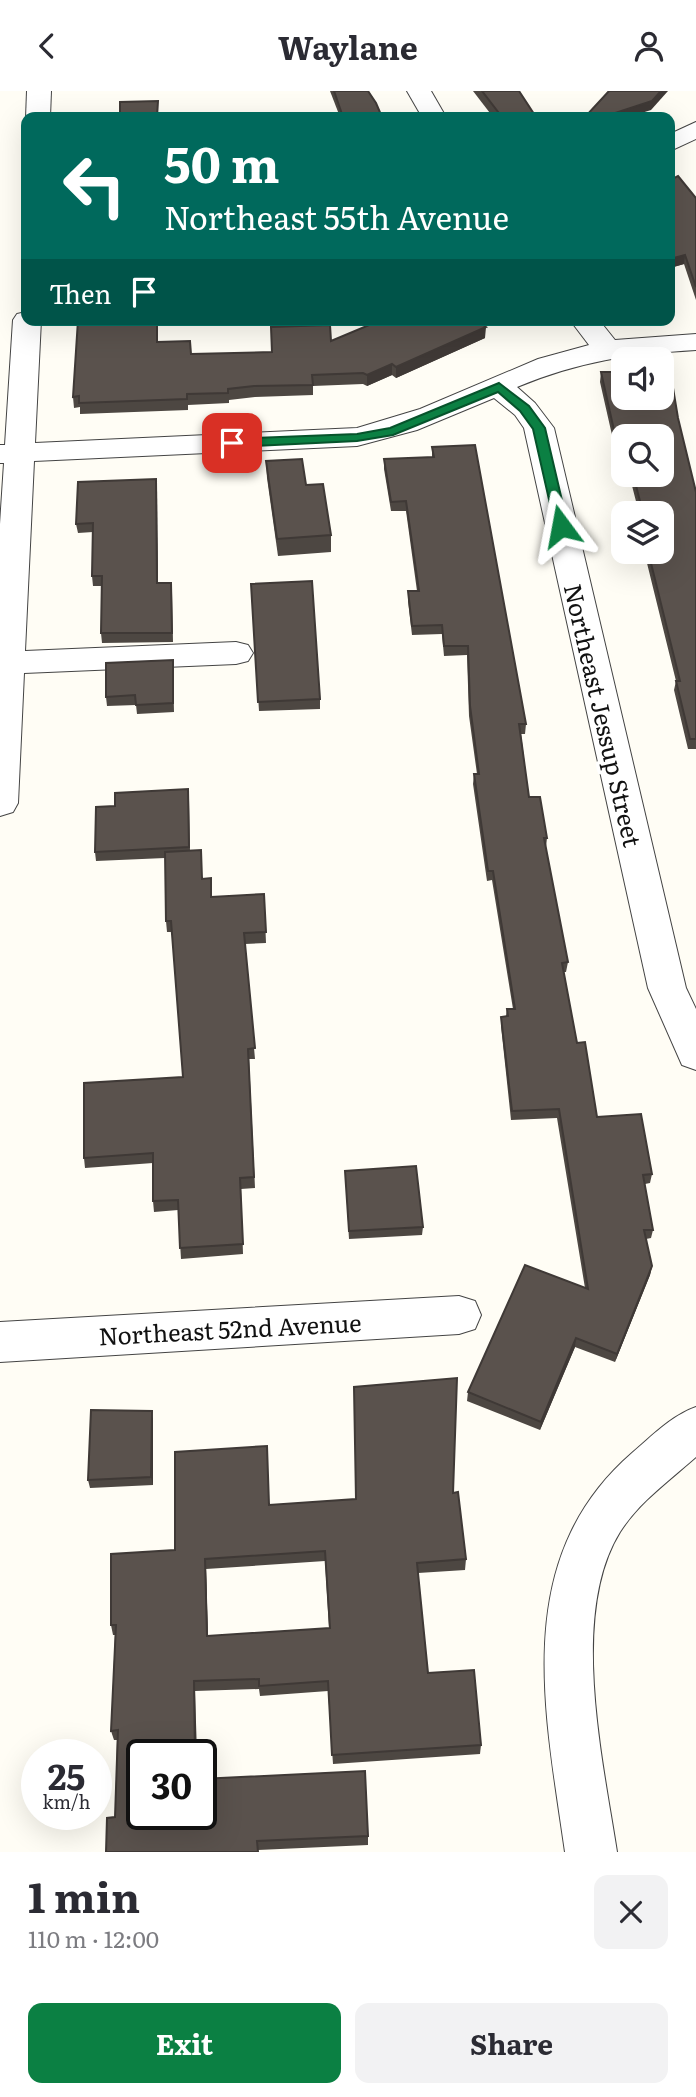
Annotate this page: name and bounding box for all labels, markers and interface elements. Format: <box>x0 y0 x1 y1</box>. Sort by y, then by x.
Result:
text: Waylane <box>278 22 418 70</box>
icon: back <box>28 27 66 65</box>
icon: person <box>630 27 668 65</box>
text: 50 m <box>164 125 280 198</box>
icon: left <box>49 140 140 231</box>
text: Northeast 55th Avenue <box>164 192 509 240</box>
text: Then <box>49 273 111 312</box>
icon: arrive <box>125 273 163 311</box>
map controls <box>611 347 674 564</box>
button: sound <box>611 347 674 410</box>
pin <box>202 413 262 473</box>
icon: arrive <box>213 424 251 462</box>
button: search <box>611 424 674 487</box>
position arrow <box>524 489 598 563</box>
button: layers <box>611 501 674 564</box>
street label: Northeast Jessup Street <box>557 580 651 850</box>
street label: Northeast 52nd Avenue <box>98 1304 362 1352</box>
speed limit sign: 30 <box>126 1739 217 1830</box>
text: 25 <box>48 1749 85 1801</box>
text: km/h <box>43 1788 90 1815</box>
text: 1 min <box>28 1864 140 1926</box>
button: close <box>594 1875 668 1949</box>
text: 110 m · 12:00 <box>28 1921 159 1955</box>
button: Exit <box>28 2003 341 2083</box>
button: Share <box>355 2003 668 2083</box>

